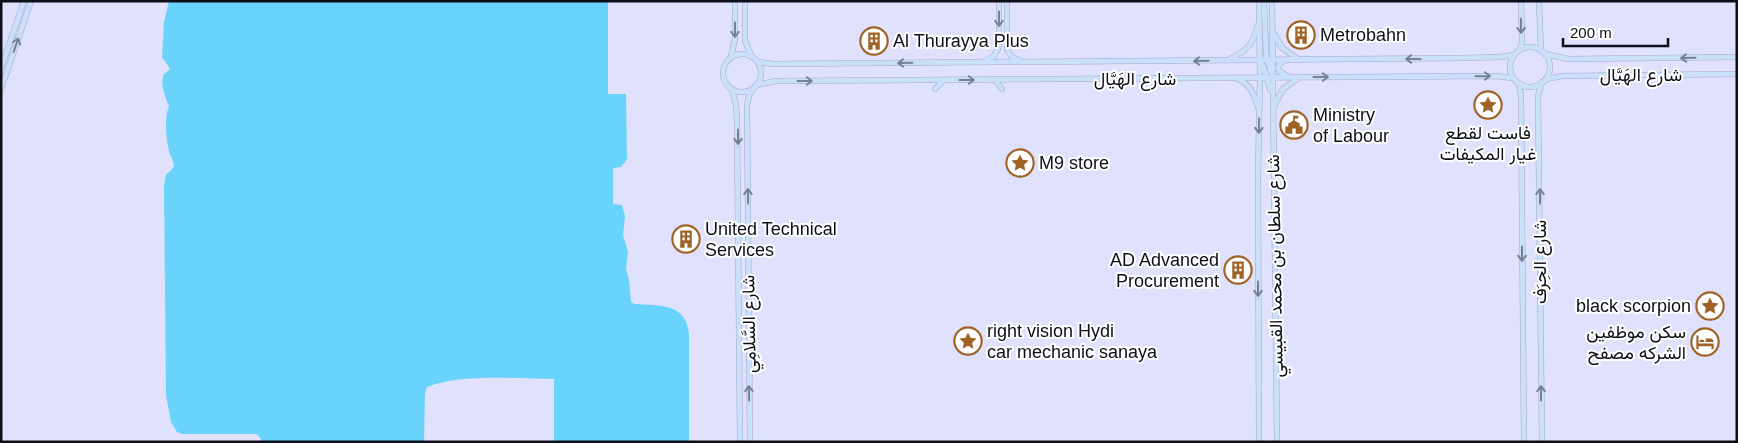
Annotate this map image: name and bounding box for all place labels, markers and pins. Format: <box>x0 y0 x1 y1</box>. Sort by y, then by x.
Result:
building icon: Metrobahn <box>1286 20 1316 50</box>
place label: Metrobahn <box>1320 25 1406 45</box>
building icon: Al Thurayya Plus <box>859 26 889 56</box>
place label: Al Thurayya Plus <box>893 31 1029 51</box>
place icon: فاست لقطع غيار المكيفات <box>1473 90 1503 120</box>
place label: Ministry of Labour <box>1313 105 1389 146</box>
public building icon: Ministry of Labour <box>1279 110 1309 140</box>
place label: فاست لقطع غيار المكيفات <box>1440 123 1536 165</box>
place icon: M9 store <box>1005 148 1035 178</box>
place label: M9 store <box>1039 153 1109 173</box>
place label: United Technical Services <box>705 219 837 260</box>
building icon: United Technical Services <box>671 224 701 254</box>
place label: AD Advanced Procurement <box>1110 250 1219 291</box>
building icon: AD Advanced Procurement <box>1223 255 1253 285</box>
place icon: black scorpion <box>1695 291 1725 321</box>
place label: black scorpion <box>1576 296 1691 316</box>
place label: right vision Hydi car mechanic sanaya <box>987 321 1158 362</box>
place label: سكن موظفين الشركه مصفح <box>1586 322 1686 365</box>
place icon: right vision Hydi car mechanic sanaya <box>953 326 983 356</box>
hotel icon: سكن موظفين الشركه مصفح <box>1690 327 1720 357</box>

